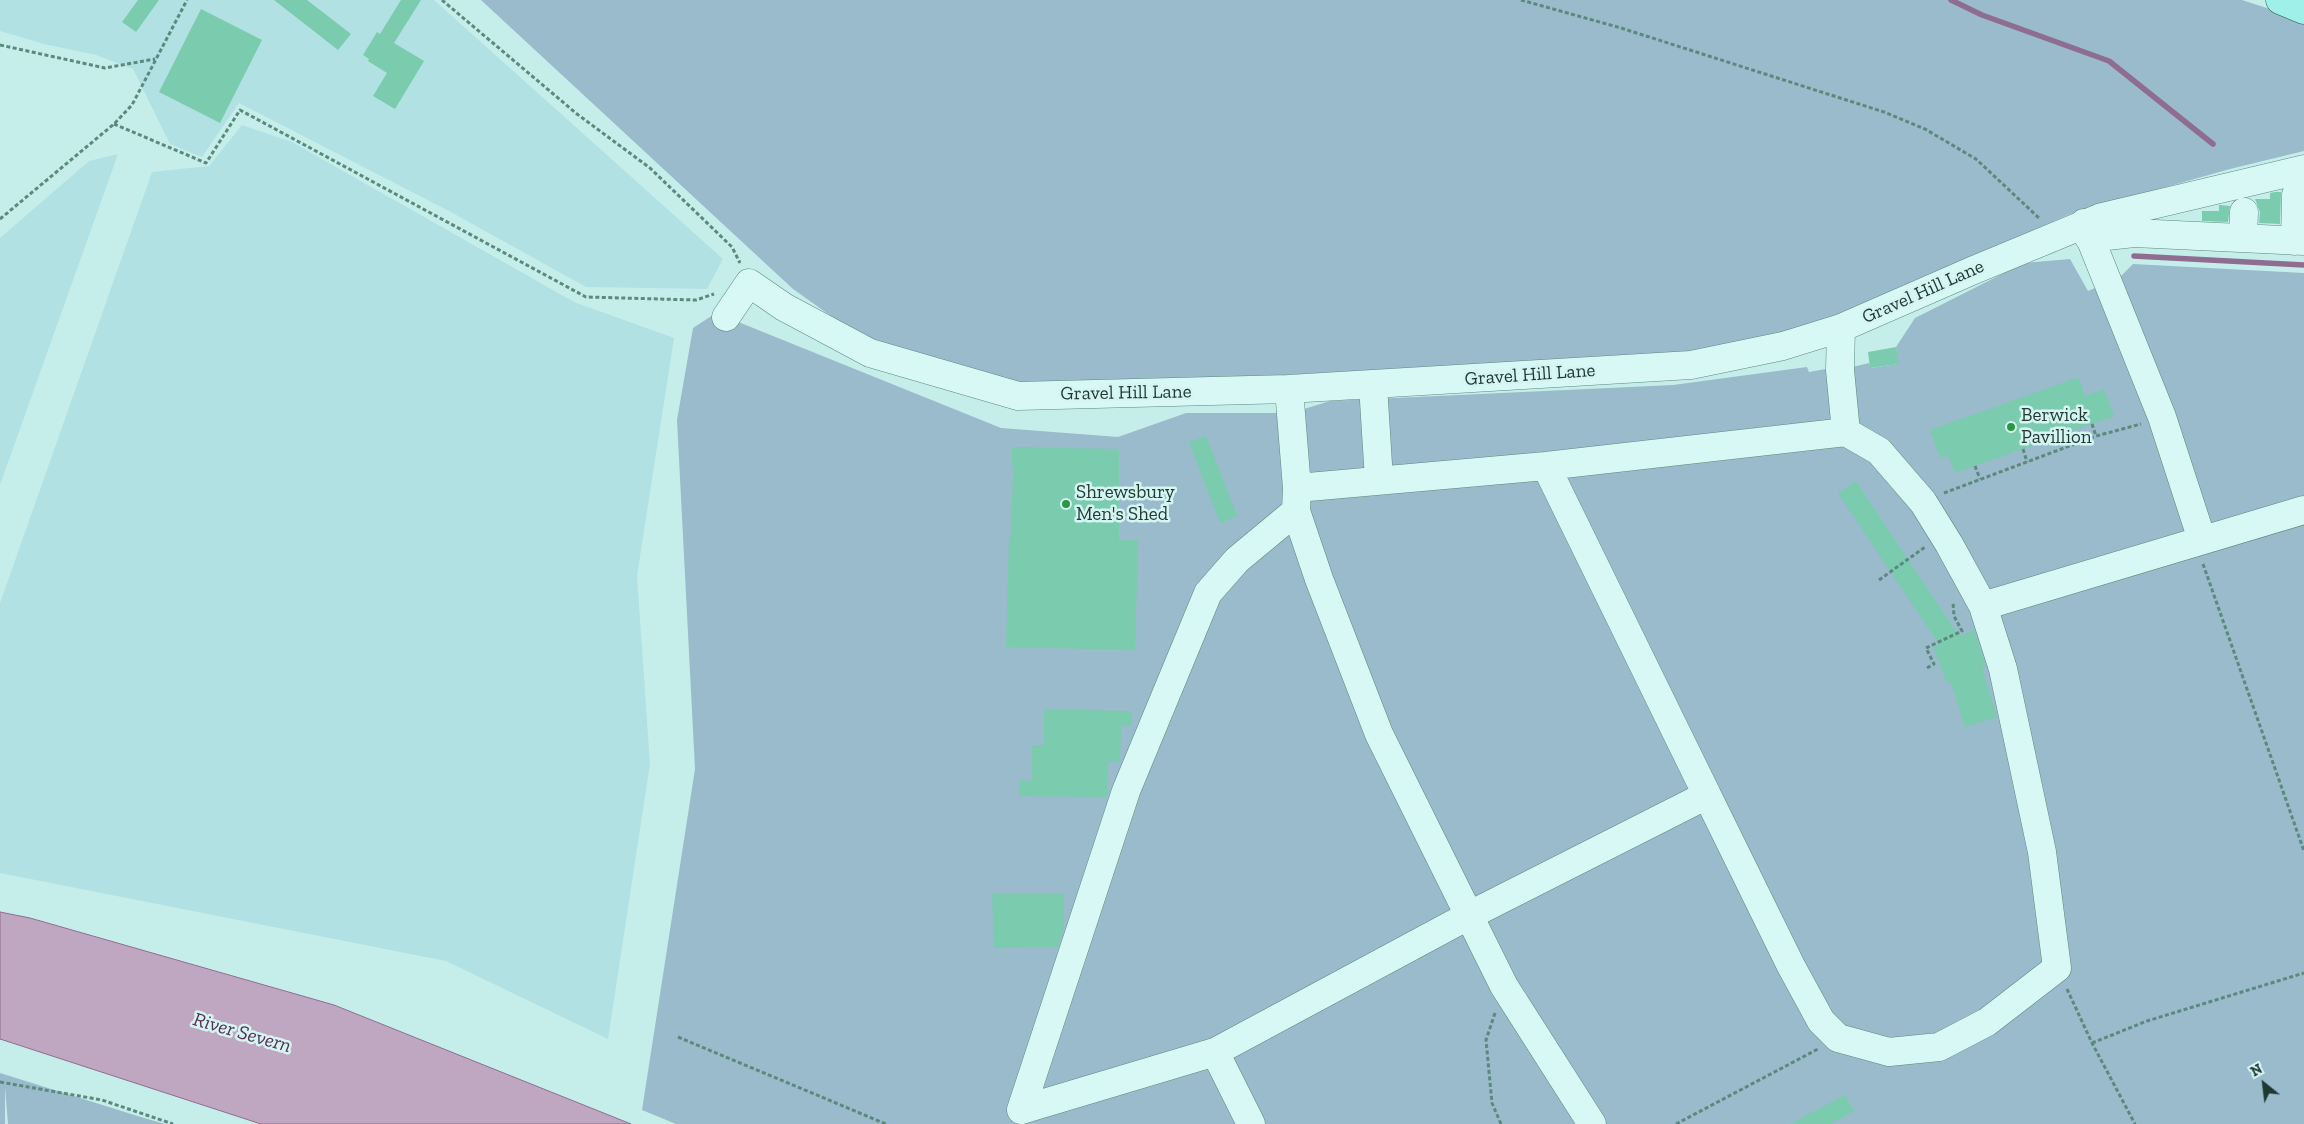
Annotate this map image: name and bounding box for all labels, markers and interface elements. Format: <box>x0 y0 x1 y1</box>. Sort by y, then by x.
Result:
street label: Gravel Hill Lane <box>1859 255 1987 329</box>
street label: Gravel Hill Lane <box>1464 359 1596 391</box>
street label: Gravel Hill Lane <box>1060 380 1192 406</box>
place label: Berwick Pavillion <box>2021 405 2092 449</box>
marker: Berwick Pavillion <box>2005 421 2017 433</box>
place label: Shrewsbury Men's Shed <box>1076 482 1175 526</box>
marker: Shrewsbury Men's Shed <box>1060 498 1072 510</box>
water label: River Severn <box>190 1008 294 1058</box>
north arrow <box>2239 1059 2289 1109</box>
text: N <box>2248 1060 2265 1080</box>

